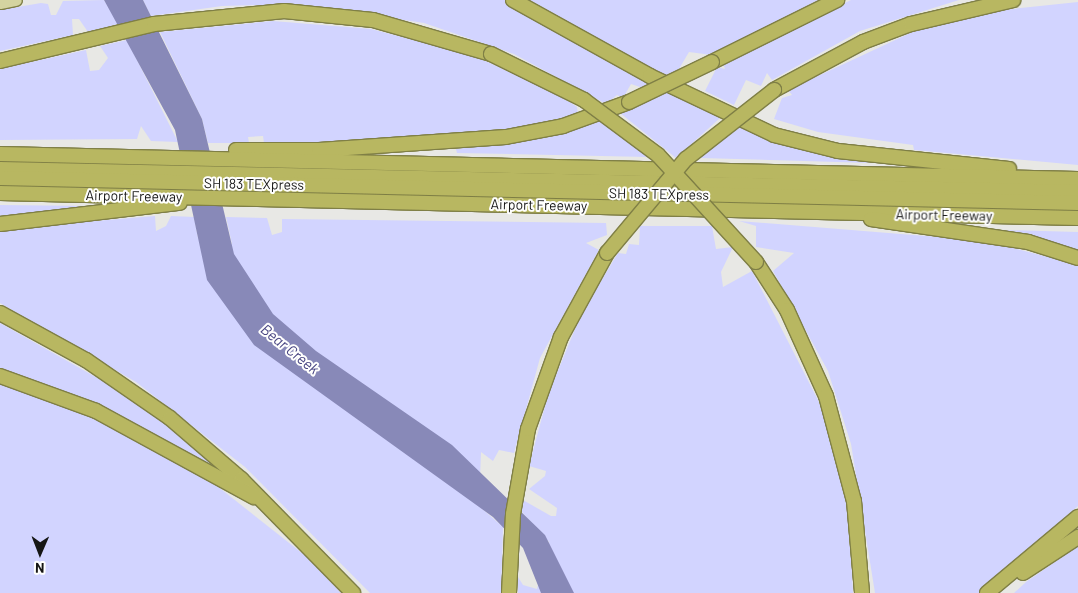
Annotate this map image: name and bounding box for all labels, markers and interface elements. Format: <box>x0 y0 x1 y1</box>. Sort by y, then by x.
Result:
street label: SH 183 TEXpress <box>204 175 304 193</box>
street label: SH 183 TEXpress <box>609 185 709 203</box>
street label: Airport Freeway <box>86 187 182 205</box>
street label: Airport Freeway <box>491 196 587 214</box>
street label: Airport Freeway <box>896 206 992 224</box>
water label: Bear Creek <box>257 320 323 378</box>
north arrow <box>15 528 65 578</box>
text: N <box>35 560 45 577</box>

